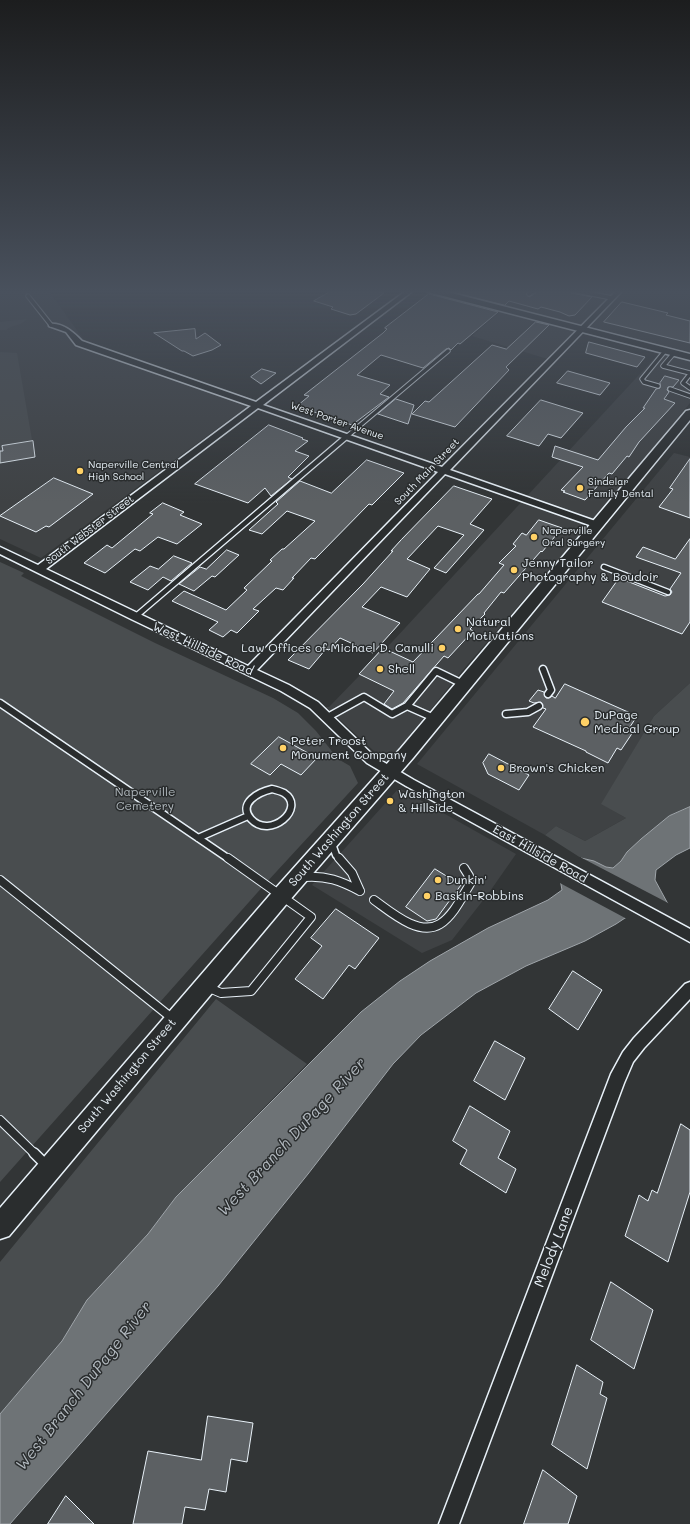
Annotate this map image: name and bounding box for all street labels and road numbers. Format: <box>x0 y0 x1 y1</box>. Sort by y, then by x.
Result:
street label: West Porter Avenue <box>289 399 385 443</box>
street label: South Main Street <box>392 436 462 508</box>
street label: South Webster Street <box>44 493 136 567</box>
street label: West Hillside Road <box>150 619 256 679</box>
street label: South Washington Street <box>286 770 392 890</box>
street label: East Hillside Road <box>490 822 590 886</box>
street label: South Washington Street <box>75 1016 179 1136</box>
street label: Melody Lane <box>531 1204 577 1290</box>

